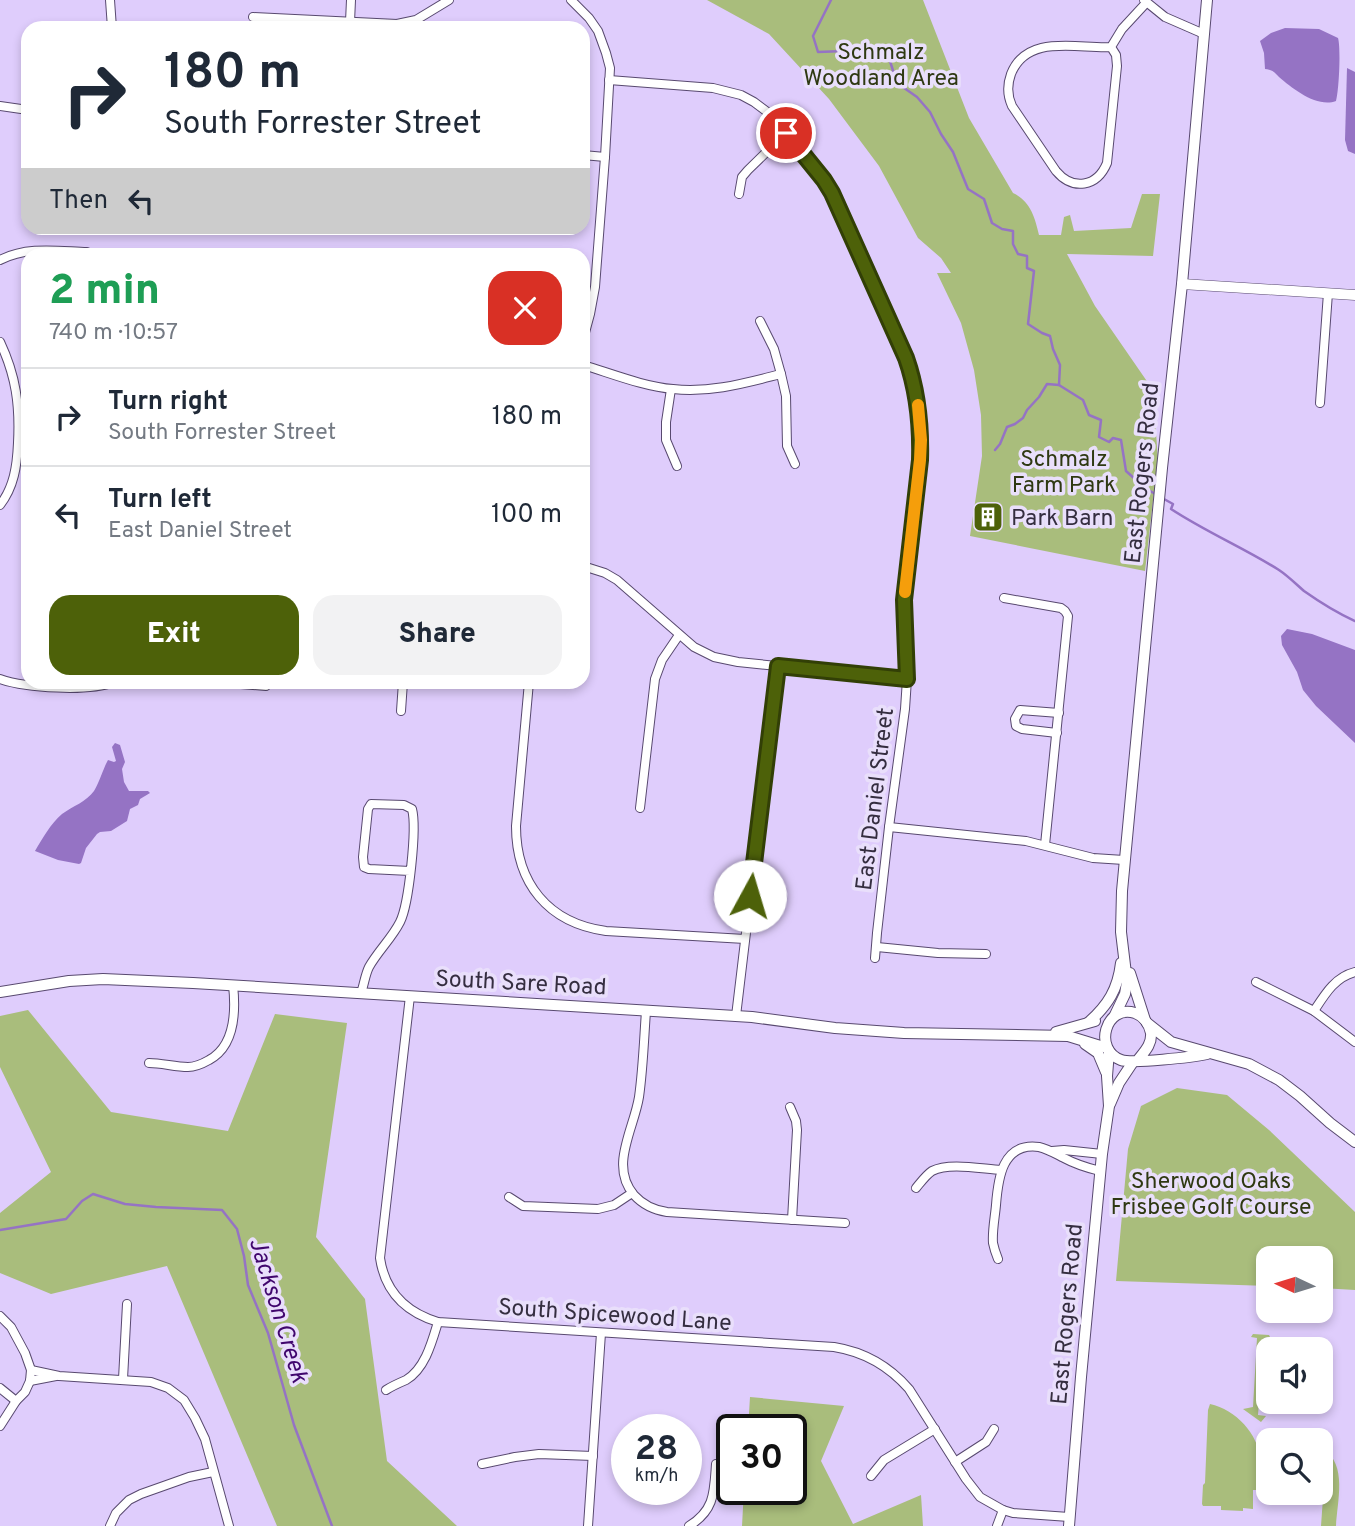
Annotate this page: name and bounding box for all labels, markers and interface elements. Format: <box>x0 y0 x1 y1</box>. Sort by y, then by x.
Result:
park label: Schmalz Woodland Area <box>803 39 959 94</box>
text: 180 m <box>164 44 301 106</box>
icon: right <box>49 49 140 140</box>
pin <box>756 103 816 163</box>
text: South Forrester Street <box>164 105 481 145</box>
icon: arrive <box>767 114 805 152</box>
icon: left <box>122 182 160 220</box>
text: Then <box>49 185 108 218</box>
text: 2 min <box>49 266 160 319</box>
button: close <box>488 271 562 345</box>
text: 740 m · 10:57 <box>49 319 178 348</box>
street label: East Rogers Road <box>1120 381 1167 565</box>
text: Turn right <box>108 386 228 419</box>
icon: right <box>49 398 87 436</box>
text: 180 m <box>492 401 562 434</box>
text: South Forrester Street <box>108 419 336 448</box>
park label: Schmalz Farm Park <box>1012 446 1116 501</box>
text: Turn left <box>108 484 212 517</box>
icon: left <box>49 496 87 534</box>
text: 100 m <box>491 499 562 532</box>
building icon: Park Barn <box>971 500 1005 534</box>
place label: Park Barn <box>1011 505 1113 534</box>
text: East Daniel Street <box>108 517 292 546</box>
button: Exit <box>49 595 299 675</box>
button: Share <box>313 595 562 675</box>
street label: East Daniel Street <box>851 706 902 892</box>
position arrow <box>713 859 787 933</box>
street label: South Sare Road <box>435 966 607 1003</box>
park label: Sherwood Oaks Frisbee Golf Course <box>1111 1168 1311 1223</box>
street label: East Rogers Road <box>1046 1222 1091 1406</box>
water label: Jackson Creek <box>241 1234 314 1388</box>
north arrow <box>1256 1246 1334 1323</box>
map controls <box>1256 1246 1333 1505</box>
street label: South Spicewood Lane <box>497 1294 733 1339</box>
button: sound <box>1256 1337 1333 1414</box>
speed limit sign: 30 <box>716 1414 807 1505</box>
text: 28 <box>635 1428 678 1472</box>
button: search <box>1256 1428 1333 1505</box>
text: km/h <box>635 1465 678 1488</box>

